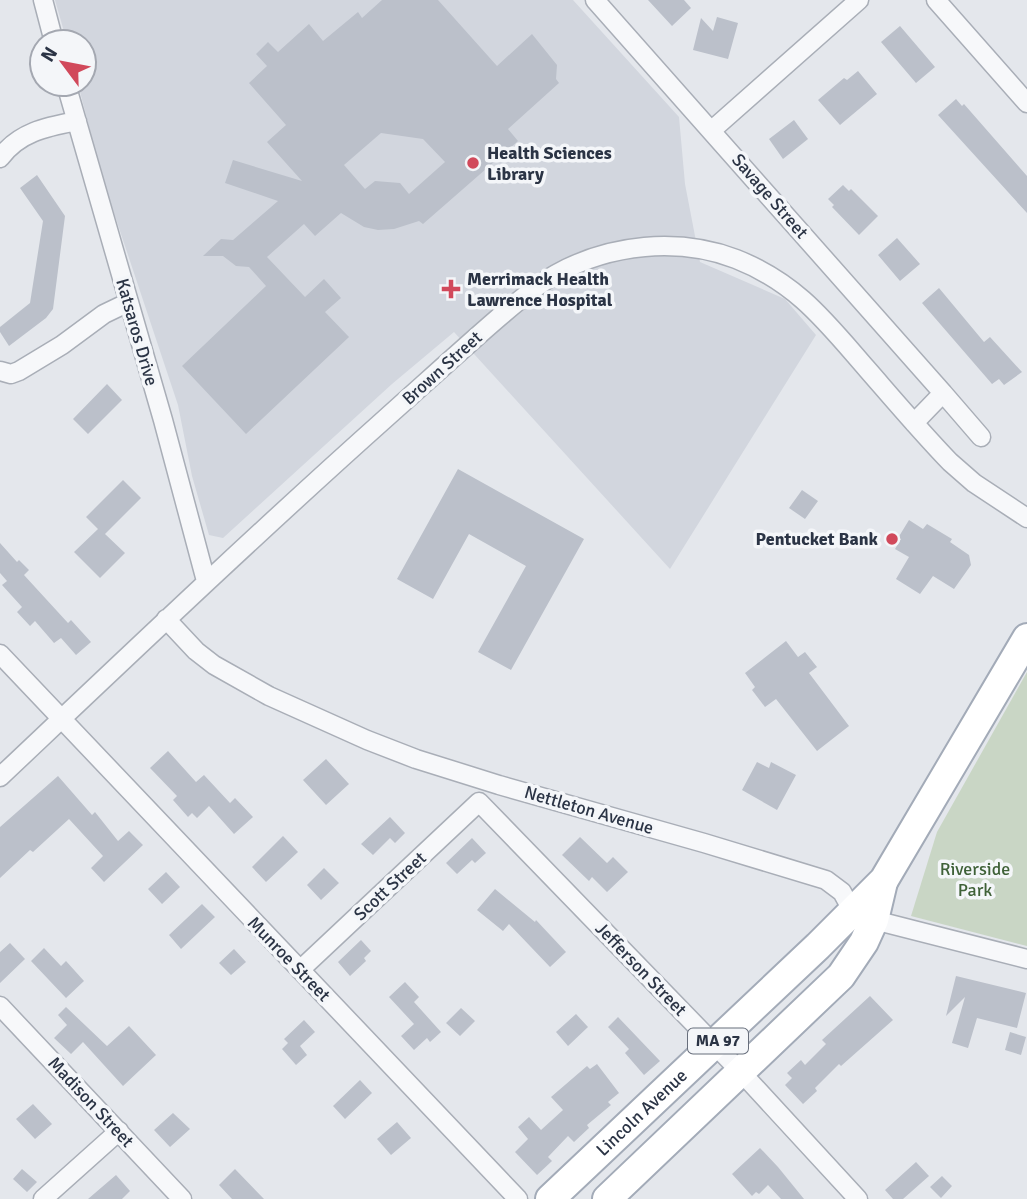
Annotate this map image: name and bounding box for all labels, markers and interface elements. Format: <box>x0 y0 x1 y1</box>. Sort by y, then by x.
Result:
north arrow <box>28 28 98 98</box>
text: N <box>36 43 63 66</box>
place label: Health Sciences Library <box>487 142 612 185</box>
street label: Savage Street <box>727 149 813 243</box>
marker: Health Sciences Library <box>465 155 481 171</box>
place label: Merrimack Health Lawrence Hospital <box>467 268 613 311</box>
street label: Katsaros Drive <box>111 276 163 388</box>
marker: Merrimack Health Lawrence Hospital <box>441 279 461 299</box>
street label: Brown Street <box>398 326 486 410</box>
place label: Pentucket Bank <box>756 528 879 550</box>
marker: Pentucket Bank <box>884 531 900 547</box>
street label: Nettleton Avenue <box>522 781 656 839</box>
street label: Scott Street <box>349 847 431 925</box>
park label: Riverside Park <box>940 858 1010 901</box>
street label: Munroe Street <box>243 912 335 1006</box>
street label: Jefferson Street <box>591 917 691 1021</box>
road number: MA 97 <box>688 1028 748 1054</box>
street label: Madison Street <box>43 1052 139 1152</box>
street label: Lincoln Avenue <box>592 1064 692 1161</box>

